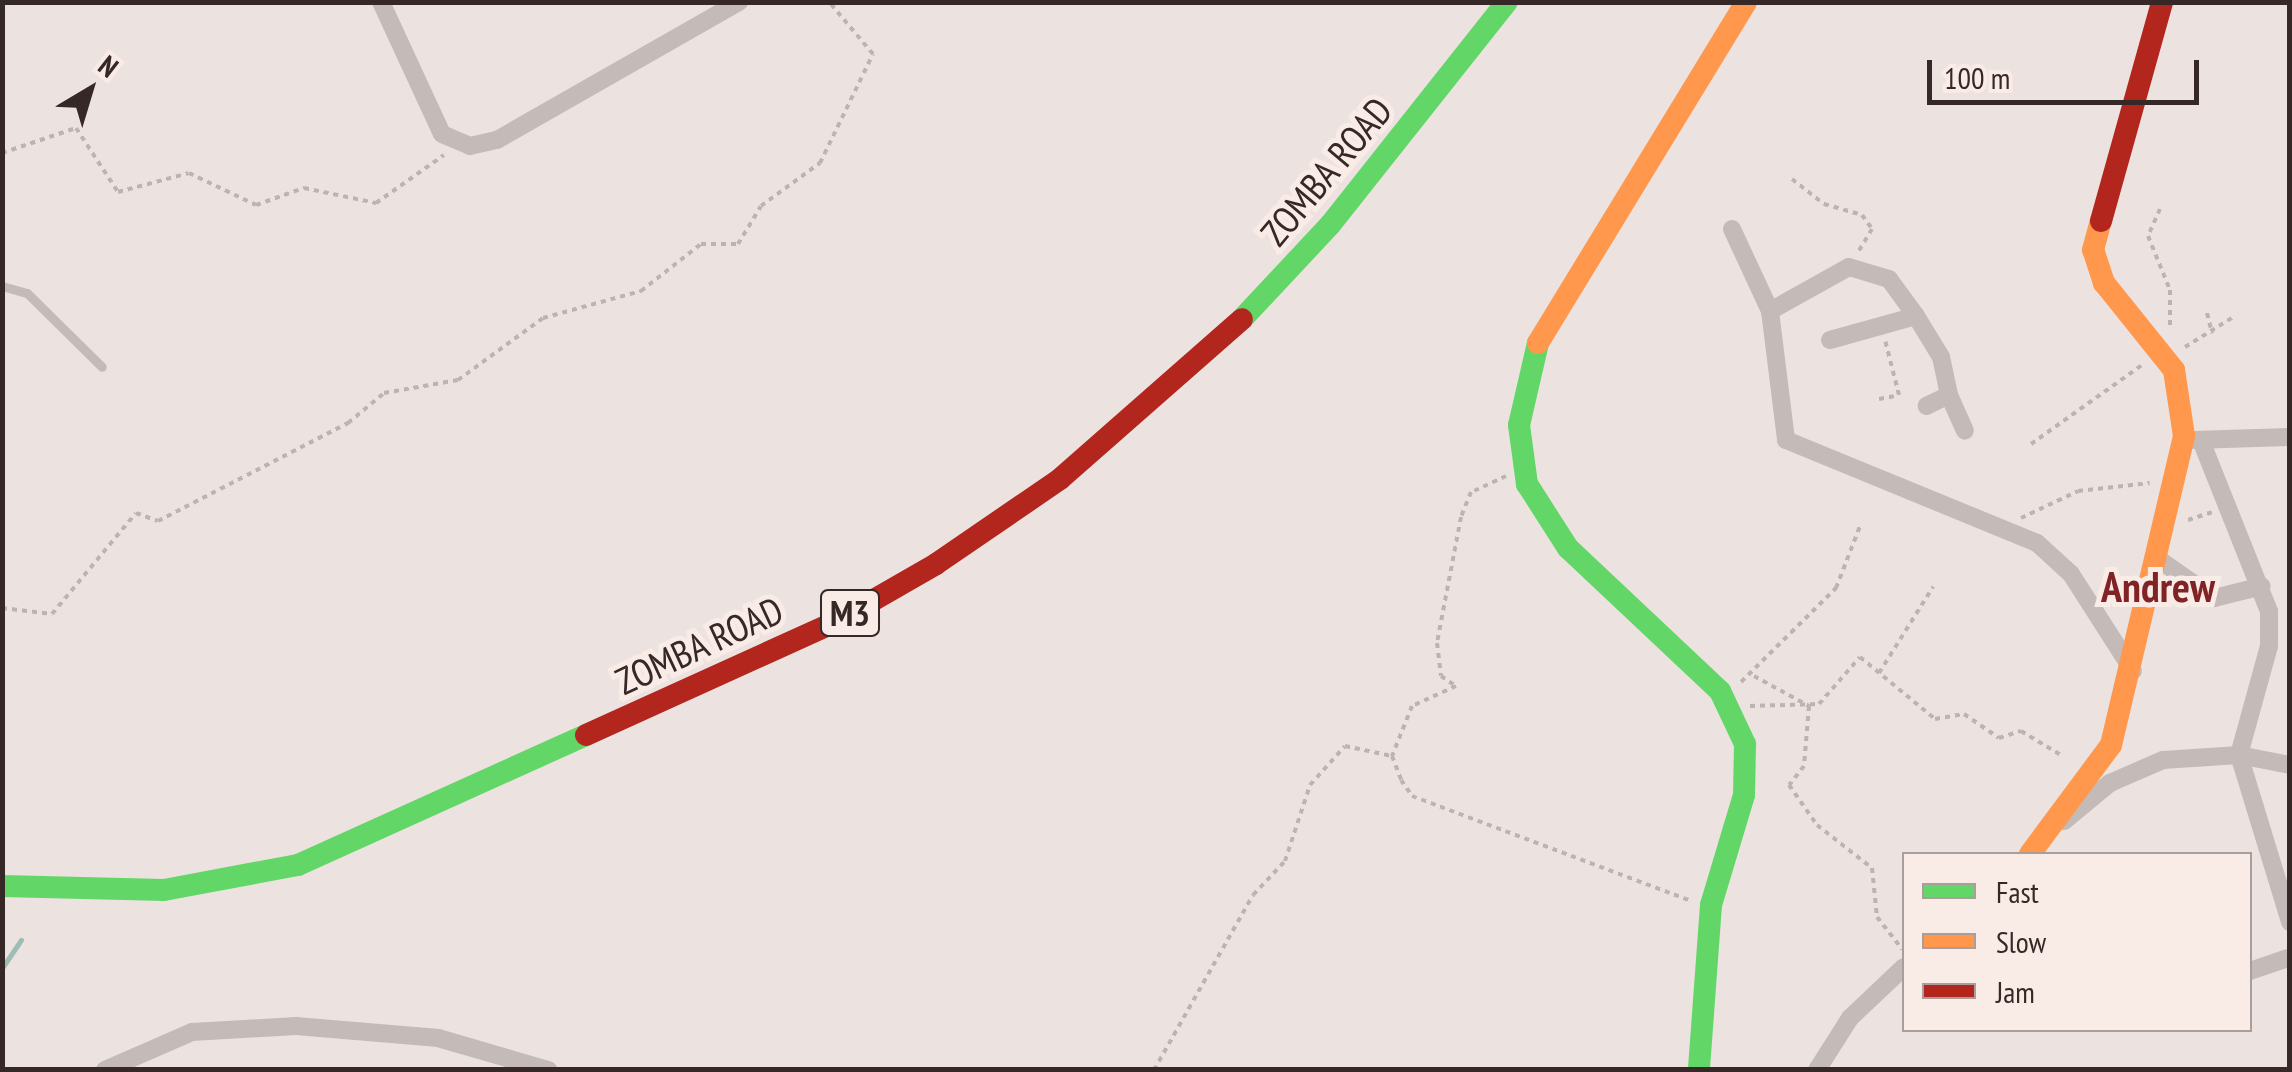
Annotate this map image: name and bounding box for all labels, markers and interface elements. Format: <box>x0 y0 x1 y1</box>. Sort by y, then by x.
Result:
north arrow <box>40 40 140 140</box>
scale bar <box>1932 40 2204 102</box>
text: N <box>91 47 126 85</box>
text: 100 m <box>1944 58 2010 97</box>
street label: ZOMBA ROAD <box>1251 87 1401 255</box>
district label: Andrew <box>2101 562 2215 612</box>
road number: M3 <box>820 583 880 643</box>
street label: ZOMBA ROAD <box>608 586 790 704</box>
legend <box>1902 852 2252 1032</box>
text: Fast <box>1996 872 2039 911</box>
text: Slow <box>1996 922 2046 961</box>
text: Jam <box>1996 972 2035 1011</box>

